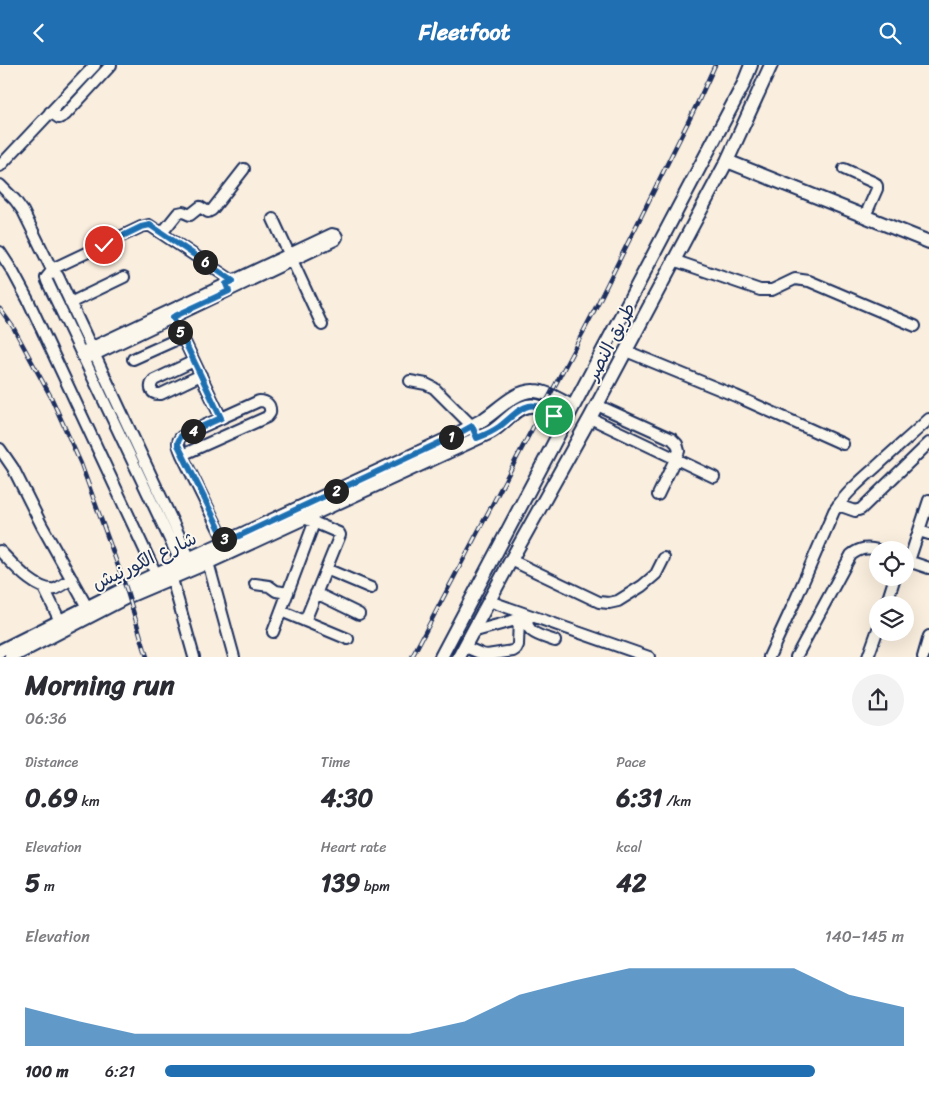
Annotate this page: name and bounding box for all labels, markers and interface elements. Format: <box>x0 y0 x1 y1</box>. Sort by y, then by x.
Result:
text: Fleetfoot <box>419 13 510 52</box>
icon: back <box>25 19 53 47</box>
icon: search <box>876 19 904 47</box>
pin <box>83 224 125 266</box>
icon: check <box>90 231 118 259</box>
pin: 6 <box>192 249 218 275</box>
text: 6 <box>202 250 209 275</box>
street label: طريق النصر <box>575 296 645 388</box>
pin: 5 <box>168 319 192 345</box>
text: 5 <box>176 320 185 345</box>
pin <box>533 395 575 437</box>
icon: arrive <box>540 402 568 430</box>
pin: 4 <box>180 419 206 443</box>
text: 4 <box>189 419 198 444</box>
pin: 1 <box>438 425 464 449</box>
text: 1 <box>448 425 455 450</box>
pin: 2 <box>324 479 348 503</box>
text: 2 <box>332 479 341 504</box>
street label: شارع الكورنيش <box>86 522 202 599</box>
pin: 3 <box>212 527 236 551</box>
text: 3 <box>221 527 228 552</box>
map controls <box>869 541 914 641</box>
button: locate <box>869 541 914 586</box>
button: layers <box>869 596 914 641</box>
text: Morning run <box>25 660 175 709</box>
button: share <box>852 674 904 726</box>
text: 06:36 <box>25 704 67 733</box>
text: Distance <box>25 750 78 775</box>
text: Time <box>321 750 350 775</box>
text: Pace <box>616 750 646 775</box>
text: 0.69 <box>25 775 78 820</box>
text: 4:30 <box>321 775 373 820</box>
text: 6:31 <box>616 775 663 820</box>
text: km <box>78 789 100 814</box>
text: /km <box>663 789 691 814</box>
text: Elevation <box>25 835 82 860</box>
text: Heart rate <box>321 835 386 860</box>
text: kcal <box>616 835 642 860</box>
text: 5 <box>25 860 40 905</box>
text: 139 <box>321 860 360 905</box>
text: 42 <box>616 860 646 905</box>
text: m <box>40 874 55 899</box>
text: bpm <box>360 874 390 899</box>
text: Elevation <box>25 922 90 951</box>
text: 140–145 m <box>825 922 904 951</box>
text: 100 m <box>25 1057 69 1086</box>
text: 6:21 <box>105 1057 135 1086</box>

